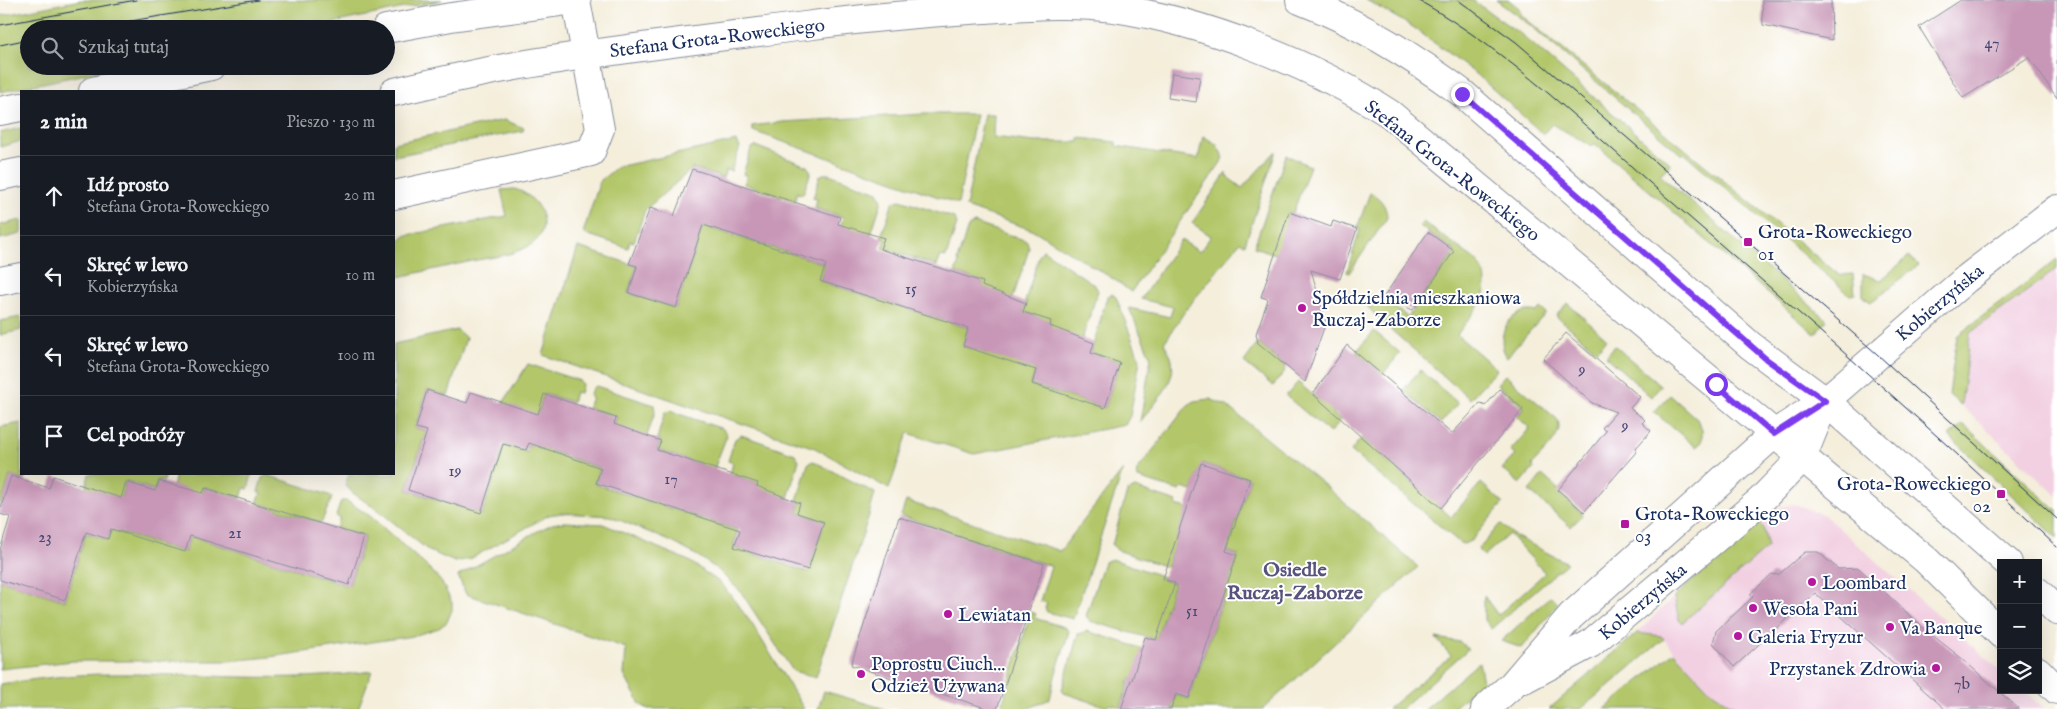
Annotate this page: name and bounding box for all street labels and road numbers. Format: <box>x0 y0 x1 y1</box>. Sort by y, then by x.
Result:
street label: Stefana Grota-Roweckiego <box>608 14 826 64</box>
street label: Stefana Grota-Roweckiego <box>1359 95 1544 248</box>
street label: Kobierzyńska <box>1891 259 1990 347</box>
street label: Kobierzyńska <box>1594 558 1693 646</box>

